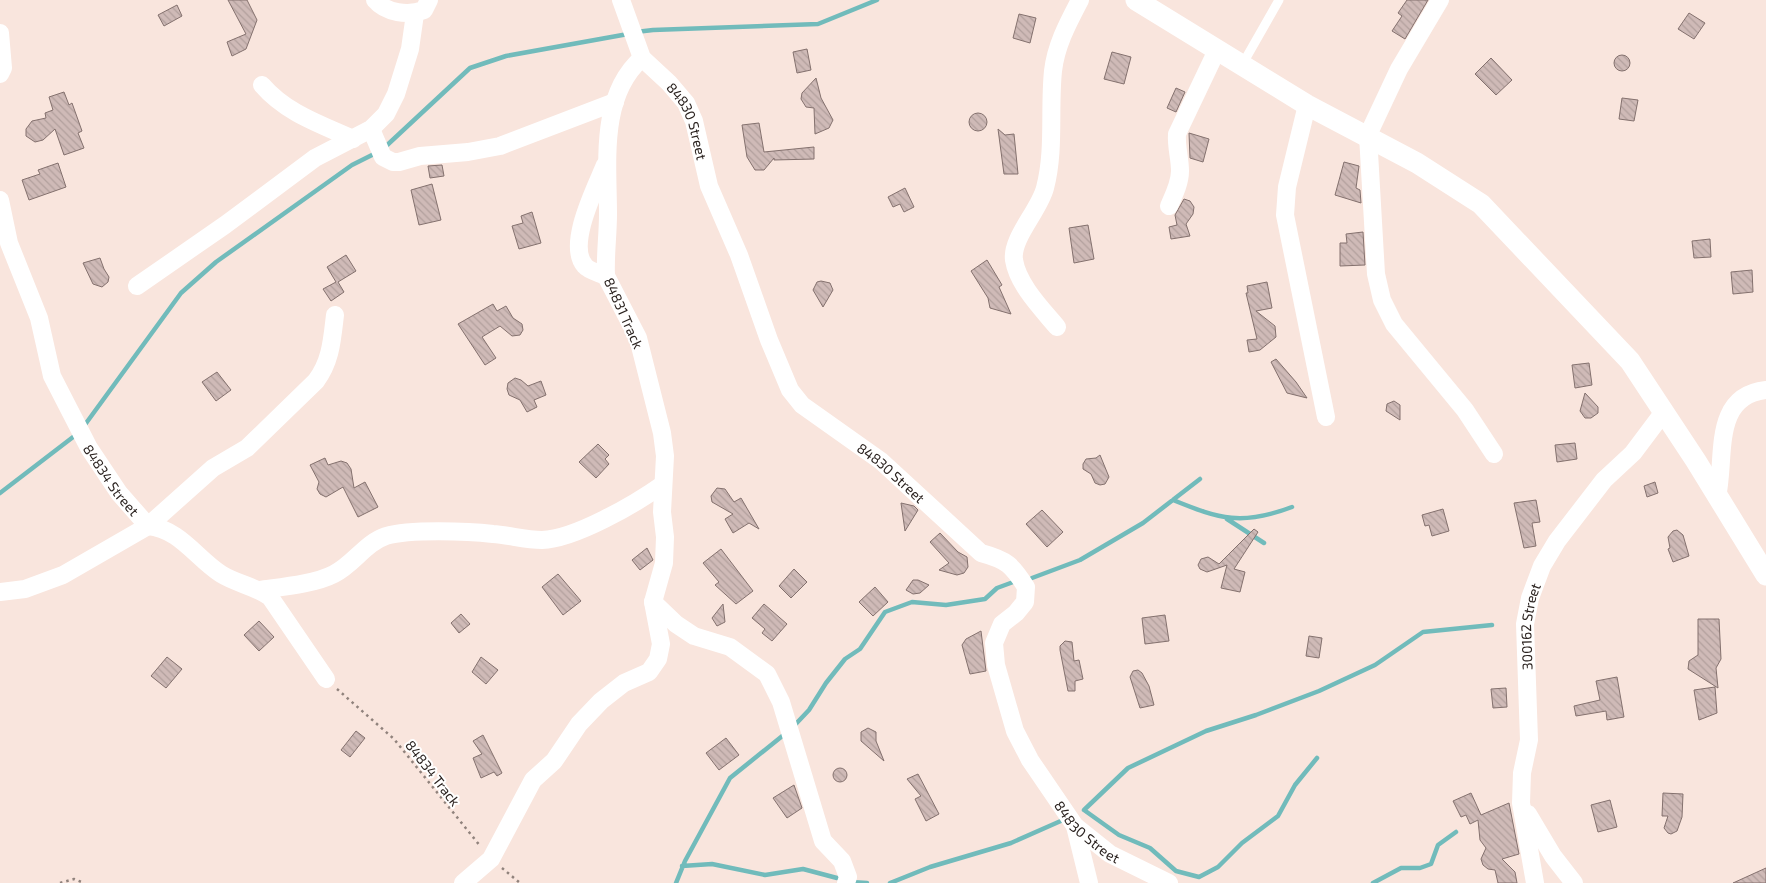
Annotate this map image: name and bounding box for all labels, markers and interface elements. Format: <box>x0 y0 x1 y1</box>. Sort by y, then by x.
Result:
street label: 84830 Street <box>664 79 711 161</box>
street label: 84831 Track <box>601 275 647 351</box>
street label: 84830 Street <box>854 439 929 506</box>
street label: 84834 Street <box>80 441 143 519</box>
street label: 300162 Street <box>1517 580 1543 670</box>
street label: 84834 Track <box>402 737 464 809</box>
street label: 84830 Street <box>1052 797 1123 866</box>

